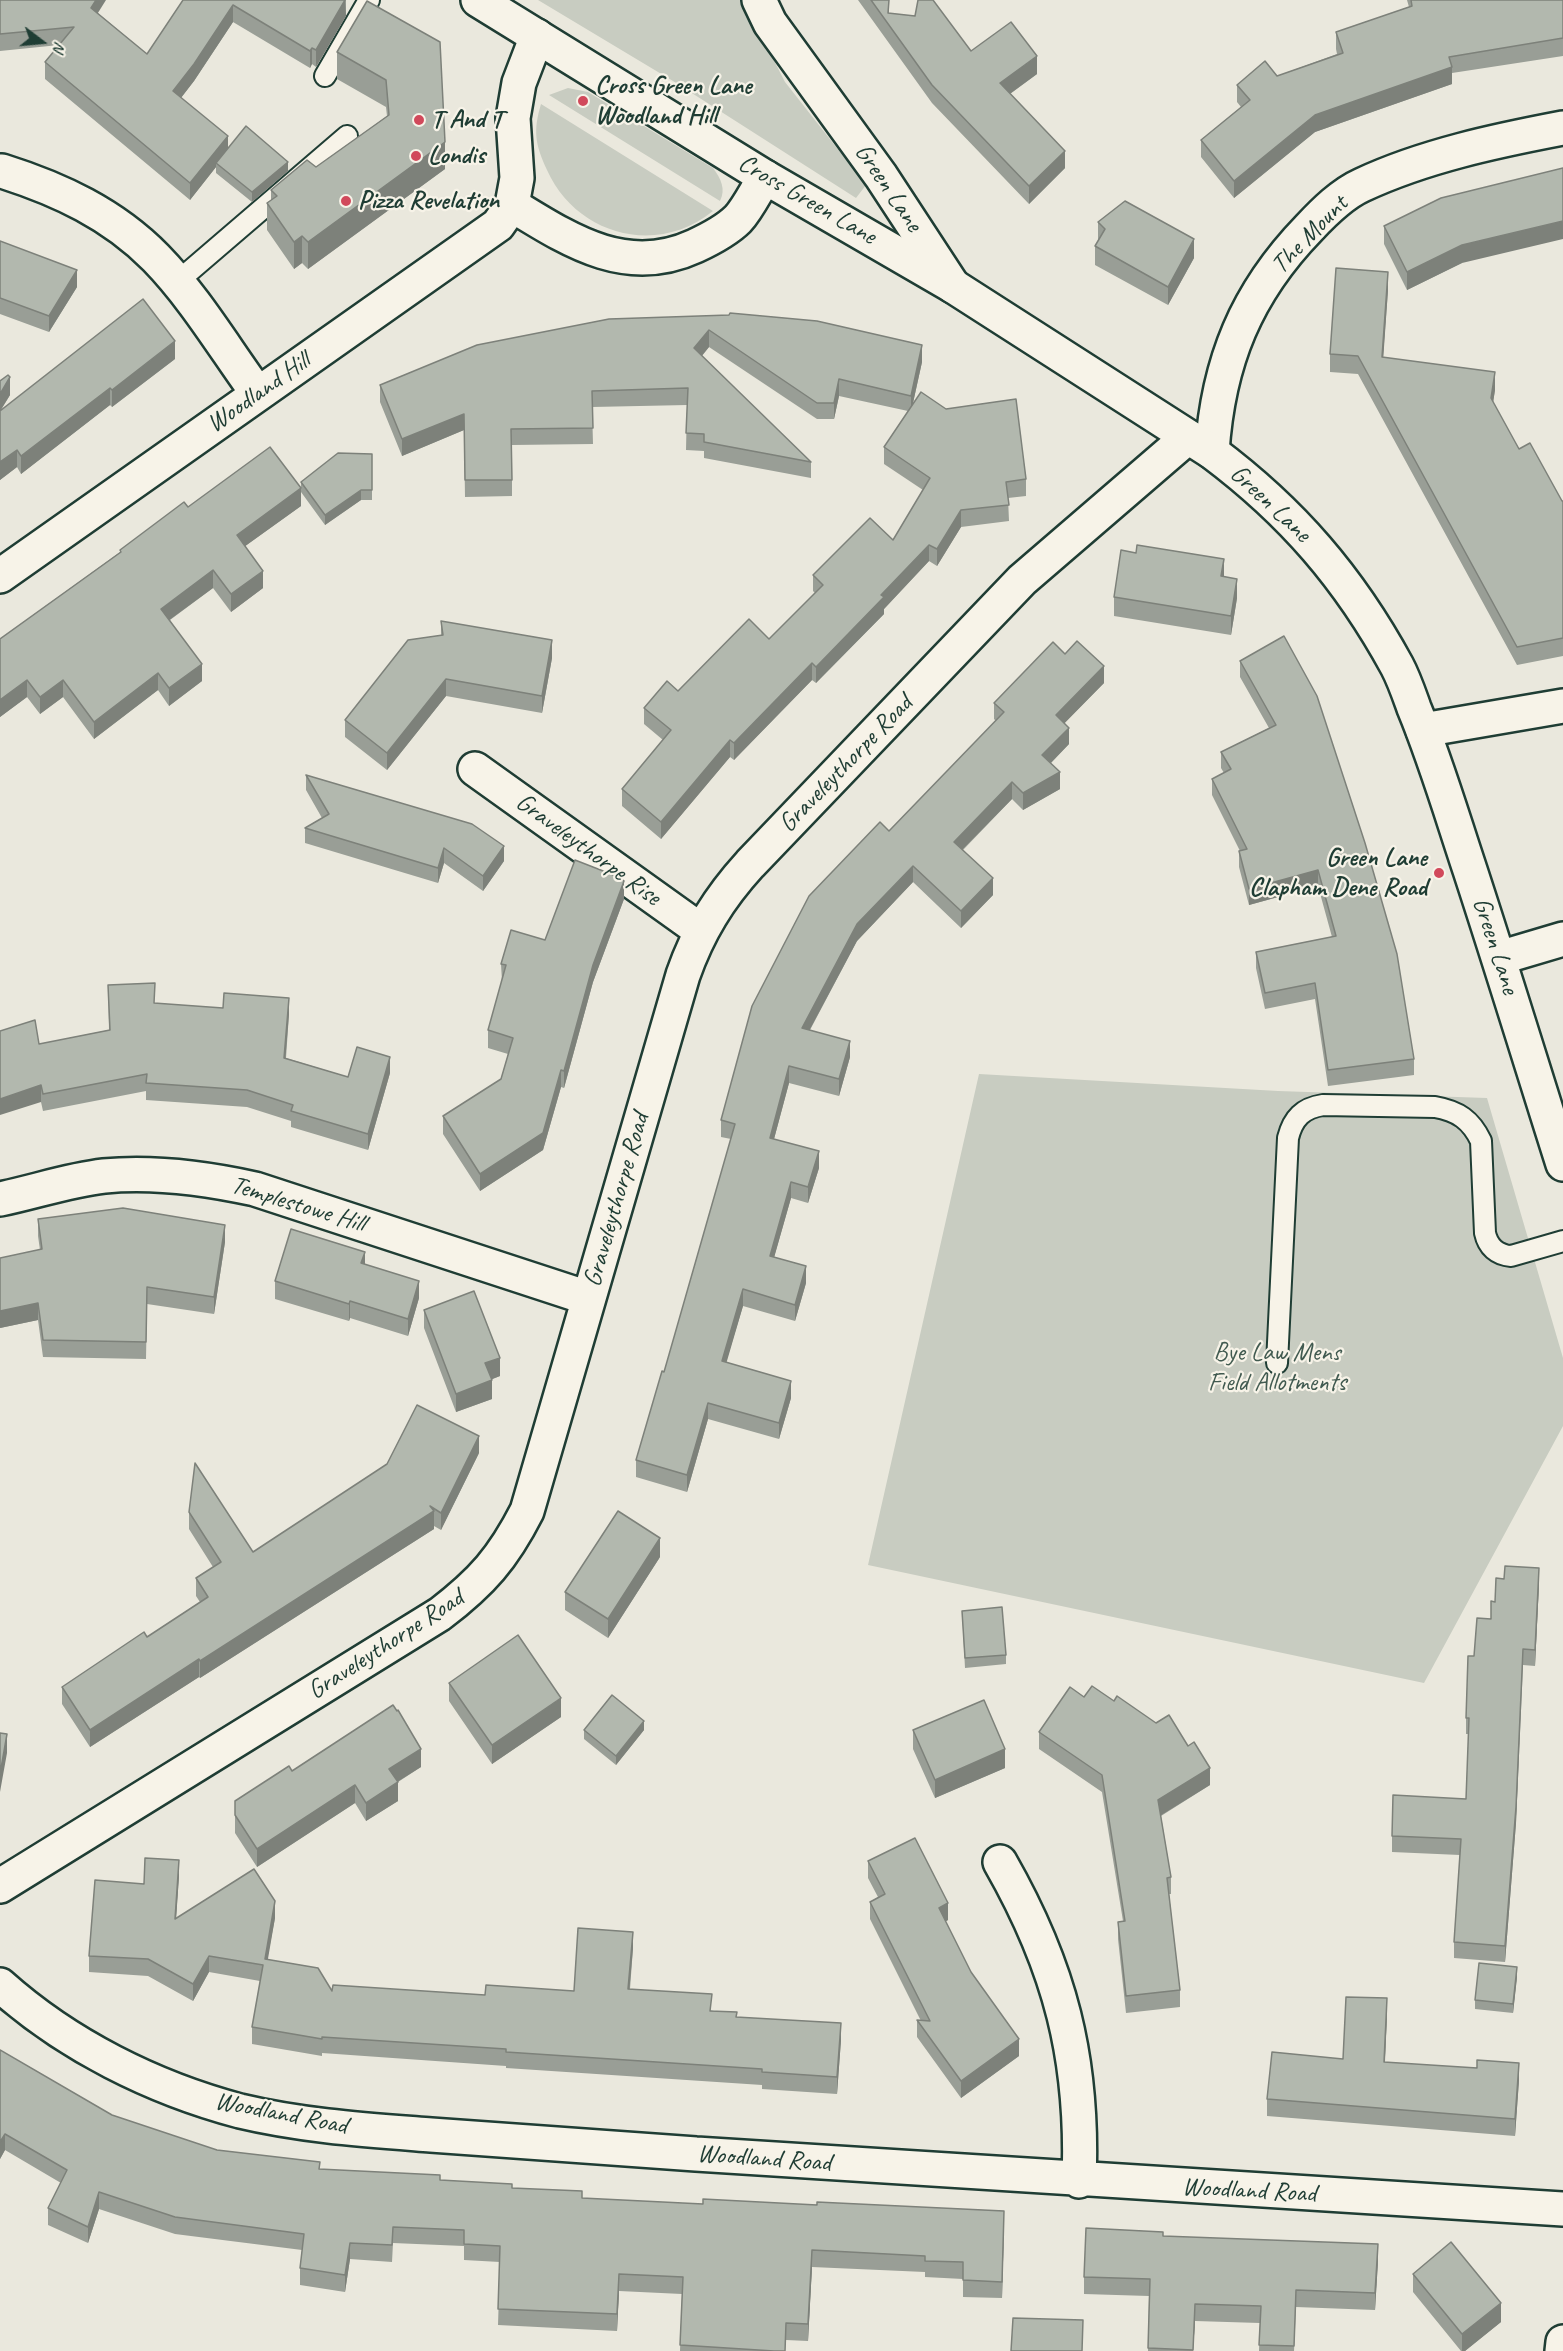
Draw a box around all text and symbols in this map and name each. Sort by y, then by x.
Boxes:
north arrow [12,12,72,72]
text: N [48,39,70,54]
place label: Cross Green Lane Woodland Hill [595,70,752,132]
marker: Cross Green Lane Woodland Hill [576,94,590,108]
place label: T And T [431,104,503,136]
marker: T And T [412,113,426,127]
street label: Green Lane [847,138,929,238]
place label: Londis [428,140,485,172]
street label: Cross Green Lane [732,148,882,252]
marker: Londis [409,149,423,163]
place label: Pizza Revelation [358,185,499,217]
street label: The Mount [1265,189,1355,281]
marker: Pizza Revelation [339,194,353,208]
street label: Woodland Hill [201,346,317,440]
street label: Green Lane [1223,459,1317,549]
street label: Graveleythorpe Road [773,689,919,839]
street label: Graveleythorpe Rise [509,787,667,913]
place label: Green Lane Clapham Dene Road [1249,842,1427,904]
marker: Green Lane Clapham Dene Road [1432,866,1446,880]
street label: Green Lane [1465,894,1525,998]
street label: Graveleythorpe Road [577,1110,657,1290]
street label: Templestowe Hill [227,1170,369,1240]
park label: Bye Law Mens Field Allotments [1208,1337,1346,1398]
street label: Graveleythorpe Road [302,1583,470,1707]
street label: Woodland Road [212,2086,350,2142]
street label: Woodland Road [696,2139,832,2179]
street label: Woodland Road [1181,2172,1317,2210]

